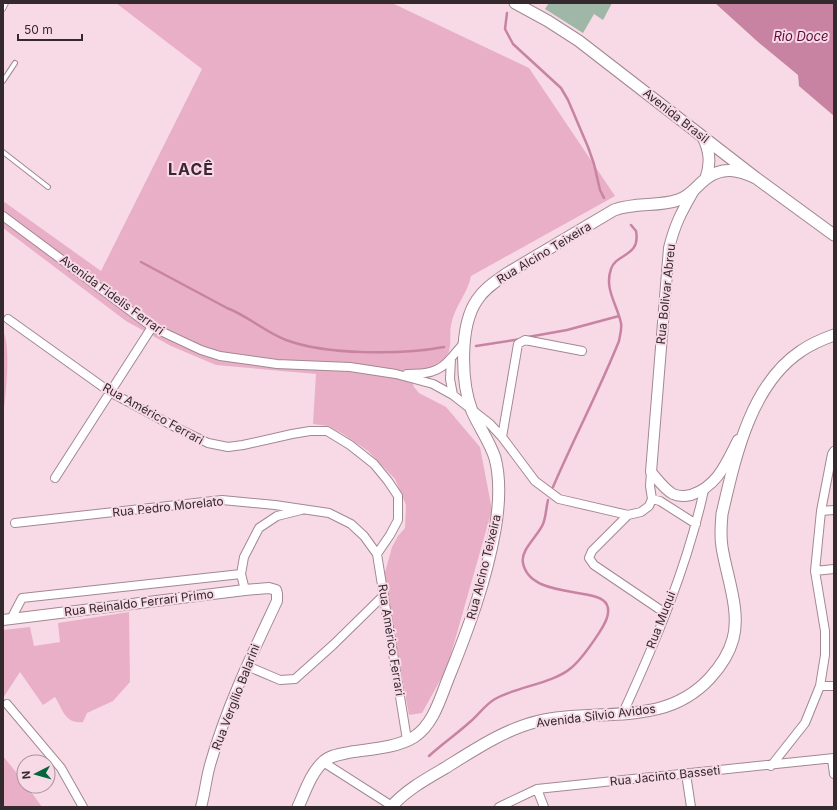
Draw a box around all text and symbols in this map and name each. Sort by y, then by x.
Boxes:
scale bar [18,16,82,42]
text: 50 m [24,22,53,37]
water label: Rio Doce [773,28,829,44]
street label: Avenida Brasil [640,85,712,146]
district label: LACÊ [168,159,214,179]
street label: Rua Alcino Teixeira [494,218,594,287]
street label: Rua Bolivar Abreu [653,243,678,345]
street label: Avenida Fidelis Ferrari [57,252,168,338]
street label: Rua Américo Ferrari [100,380,206,448]
street label: Rua Pedro Morelato [112,493,224,520]
street label: Rua Alcino Teixeira [463,513,504,621]
street label: Rua Américo Ferrari [375,583,408,697]
street label: Rua Reinaldo Ferrari Primo [63,586,215,619]
street label: Rua Muqui [643,589,678,651]
street label: Rua Vergílio Balarini [208,642,263,752]
street label: Avenida Sílvio Avidos [535,701,657,730]
north arrow [16,754,56,794]
street label: Rua Jacinto Basseti [609,762,721,789]
text: N [19,770,33,780]

